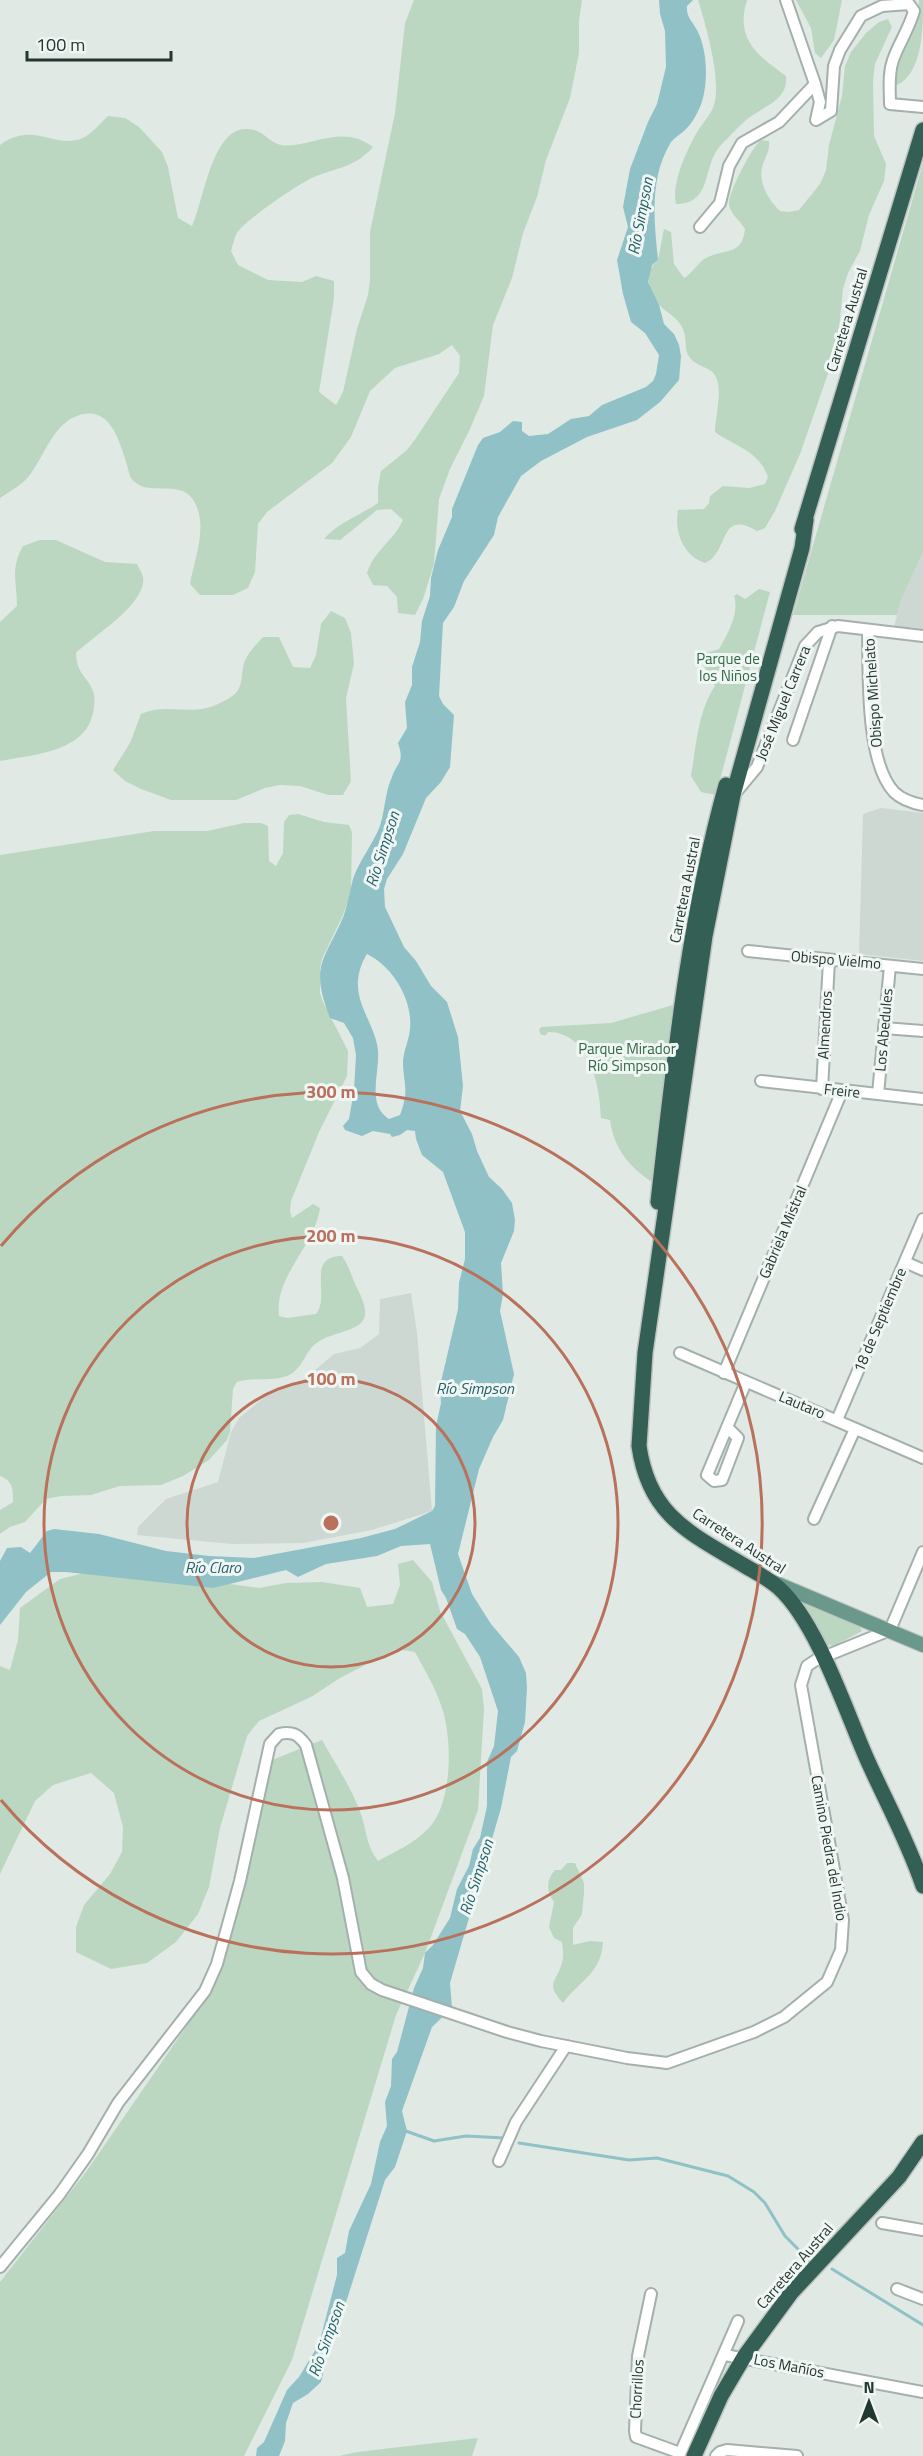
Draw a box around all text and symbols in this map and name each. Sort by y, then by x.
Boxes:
scale bar [27,24,171,62]
text: 100 m [36,31,85,58]
water label: Río Simpson [621,174,659,257]
street label: Carretera Austral [820,265,873,375]
street label: Obispo Michelato [857,638,888,748]
street label: José Miguel Carrera [749,641,816,764]
park label: Parque de los Niños [696,647,760,687]
water label: Río Simpson [359,807,406,890]
street label: Carretera Austral [663,835,706,945]
street label: Obispo Vielmo [790,944,882,975]
street label: Los Abedules [868,987,899,1073]
street label: Almendros [811,990,838,1060]
park label: Parque Mirador Río Simpson [578,1037,676,1077]
street label: Freire [823,1077,861,1104]
text: 300 m [306,1078,356,1105]
street label: Gabriela Mistral [753,1182,813,1282]
text: 200 m [306,1222,356,1249]
street label: 18 de Septiembre [847,1264,912,1376]
text: 100 m [306,1365,356,1392]
water label: Río Simpson [436,1376,515,1400]
street label: Lautaro [775,1384,829,1425]
street label: Carretera Austral [688,1502,791,1580]
centre of rings [321,1513,341,1533]
water label: Río Claro [185,1555,242,1579]
street label: Camino Piedra del Indio [805,1773,854,1923]
water label: Río Simpson [453,1835,500,1918]
street label: Carretera Austral [751,2218,839,2314]
water label: Río Simpson [301,2297,351,2380]
street label: Los Mañíos [752,2347,826,2384]
street label: Chorrillos [623,2359,650,2419]
north arrow [839,2372,899,2432]
text: N [863,2375,875,2399]

